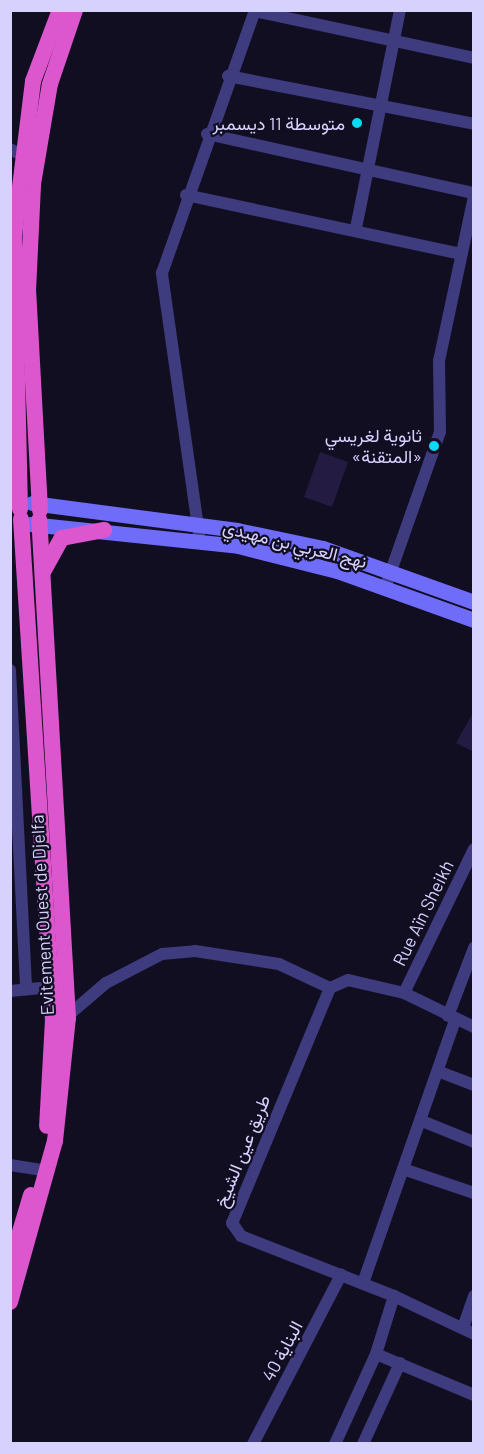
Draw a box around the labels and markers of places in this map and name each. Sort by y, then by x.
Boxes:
place label: متوسطة 11 ديسمبر [212,112,345,134]
marker: متوسطة 11 ديسمبر [350,116,364,130]
place label: ثانوية لغريسي «المتقنة» [325,425,422,468]
marker: ثانوية لغريسي «المتقنة» [427,439,441,453]

